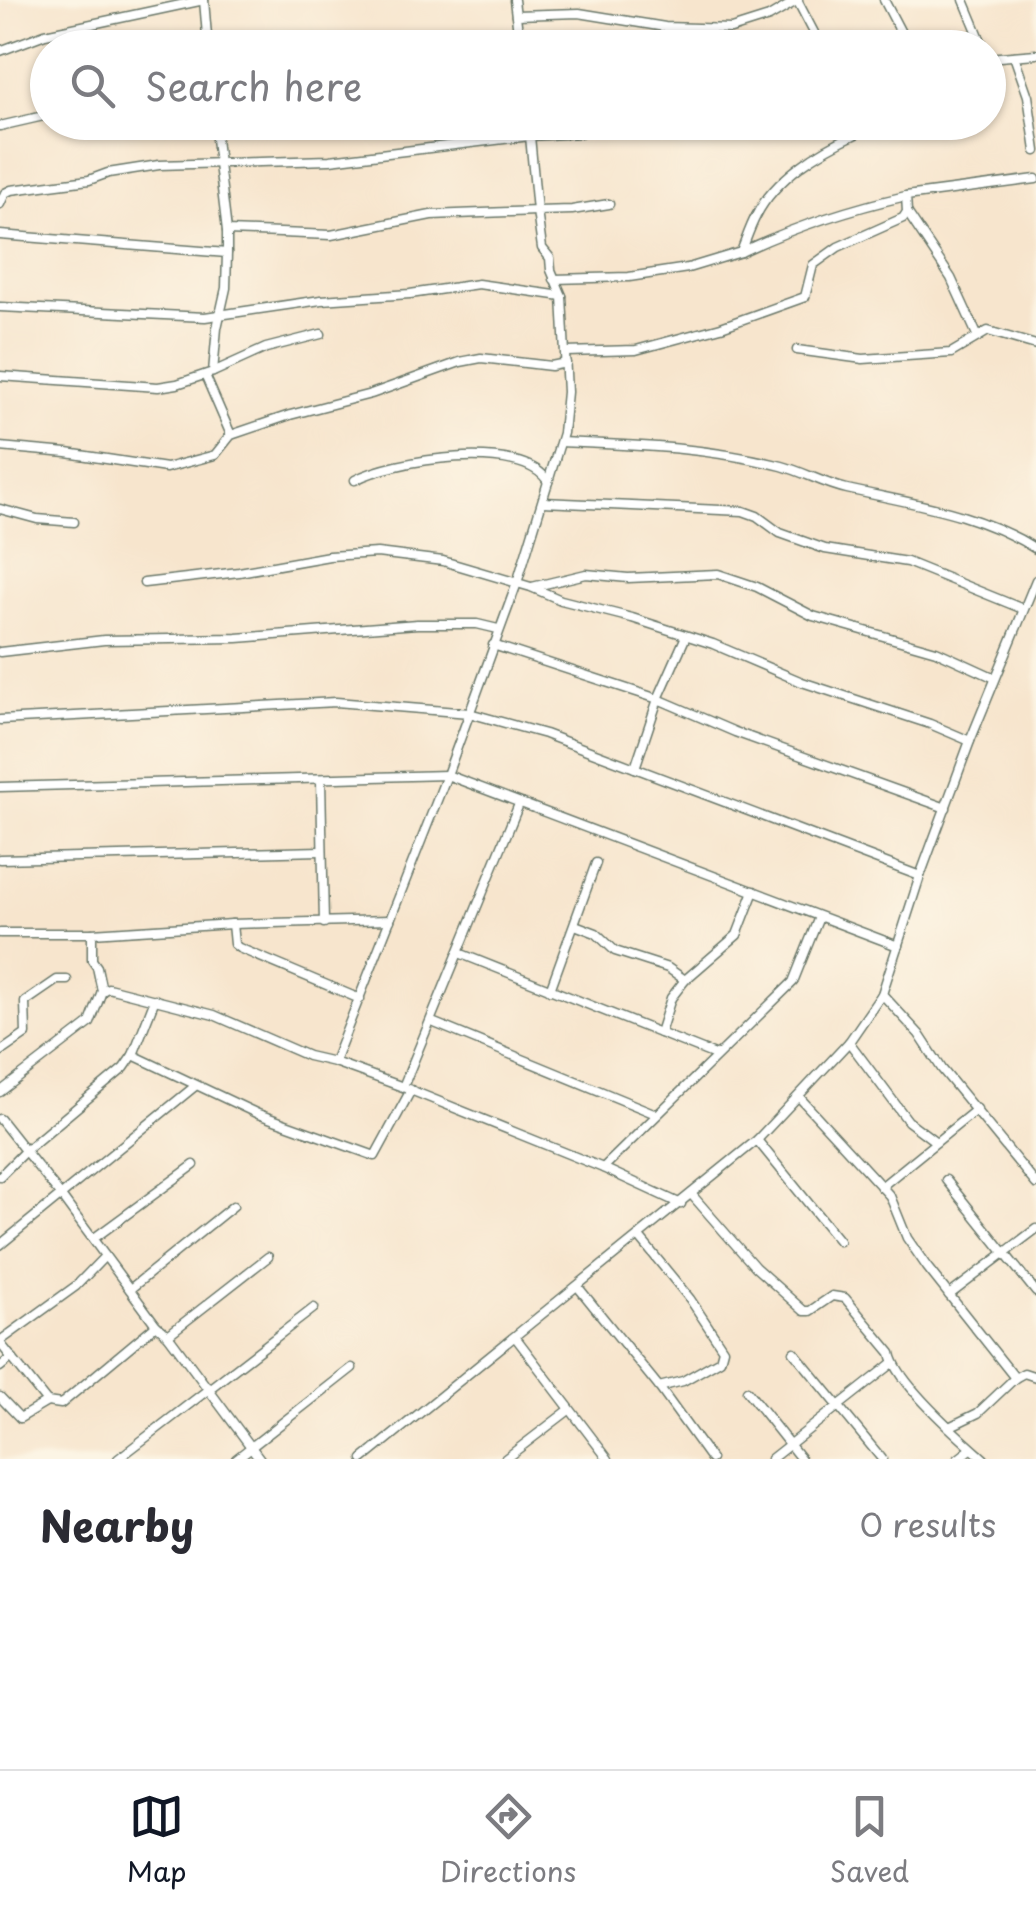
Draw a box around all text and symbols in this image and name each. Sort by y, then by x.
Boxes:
search box [30,30,1006,140]
text: Search here [145,57,362,114]
icon: search [65,58,120,113]
text: Nearby [40,1493,194,1556]
text: 0 results [860,1500,996,1548]
tab: Map [127,1789,187,1892]
tab: Directions [440,1789,576,1892]
tab: Saved [830,1789,909,1892]

